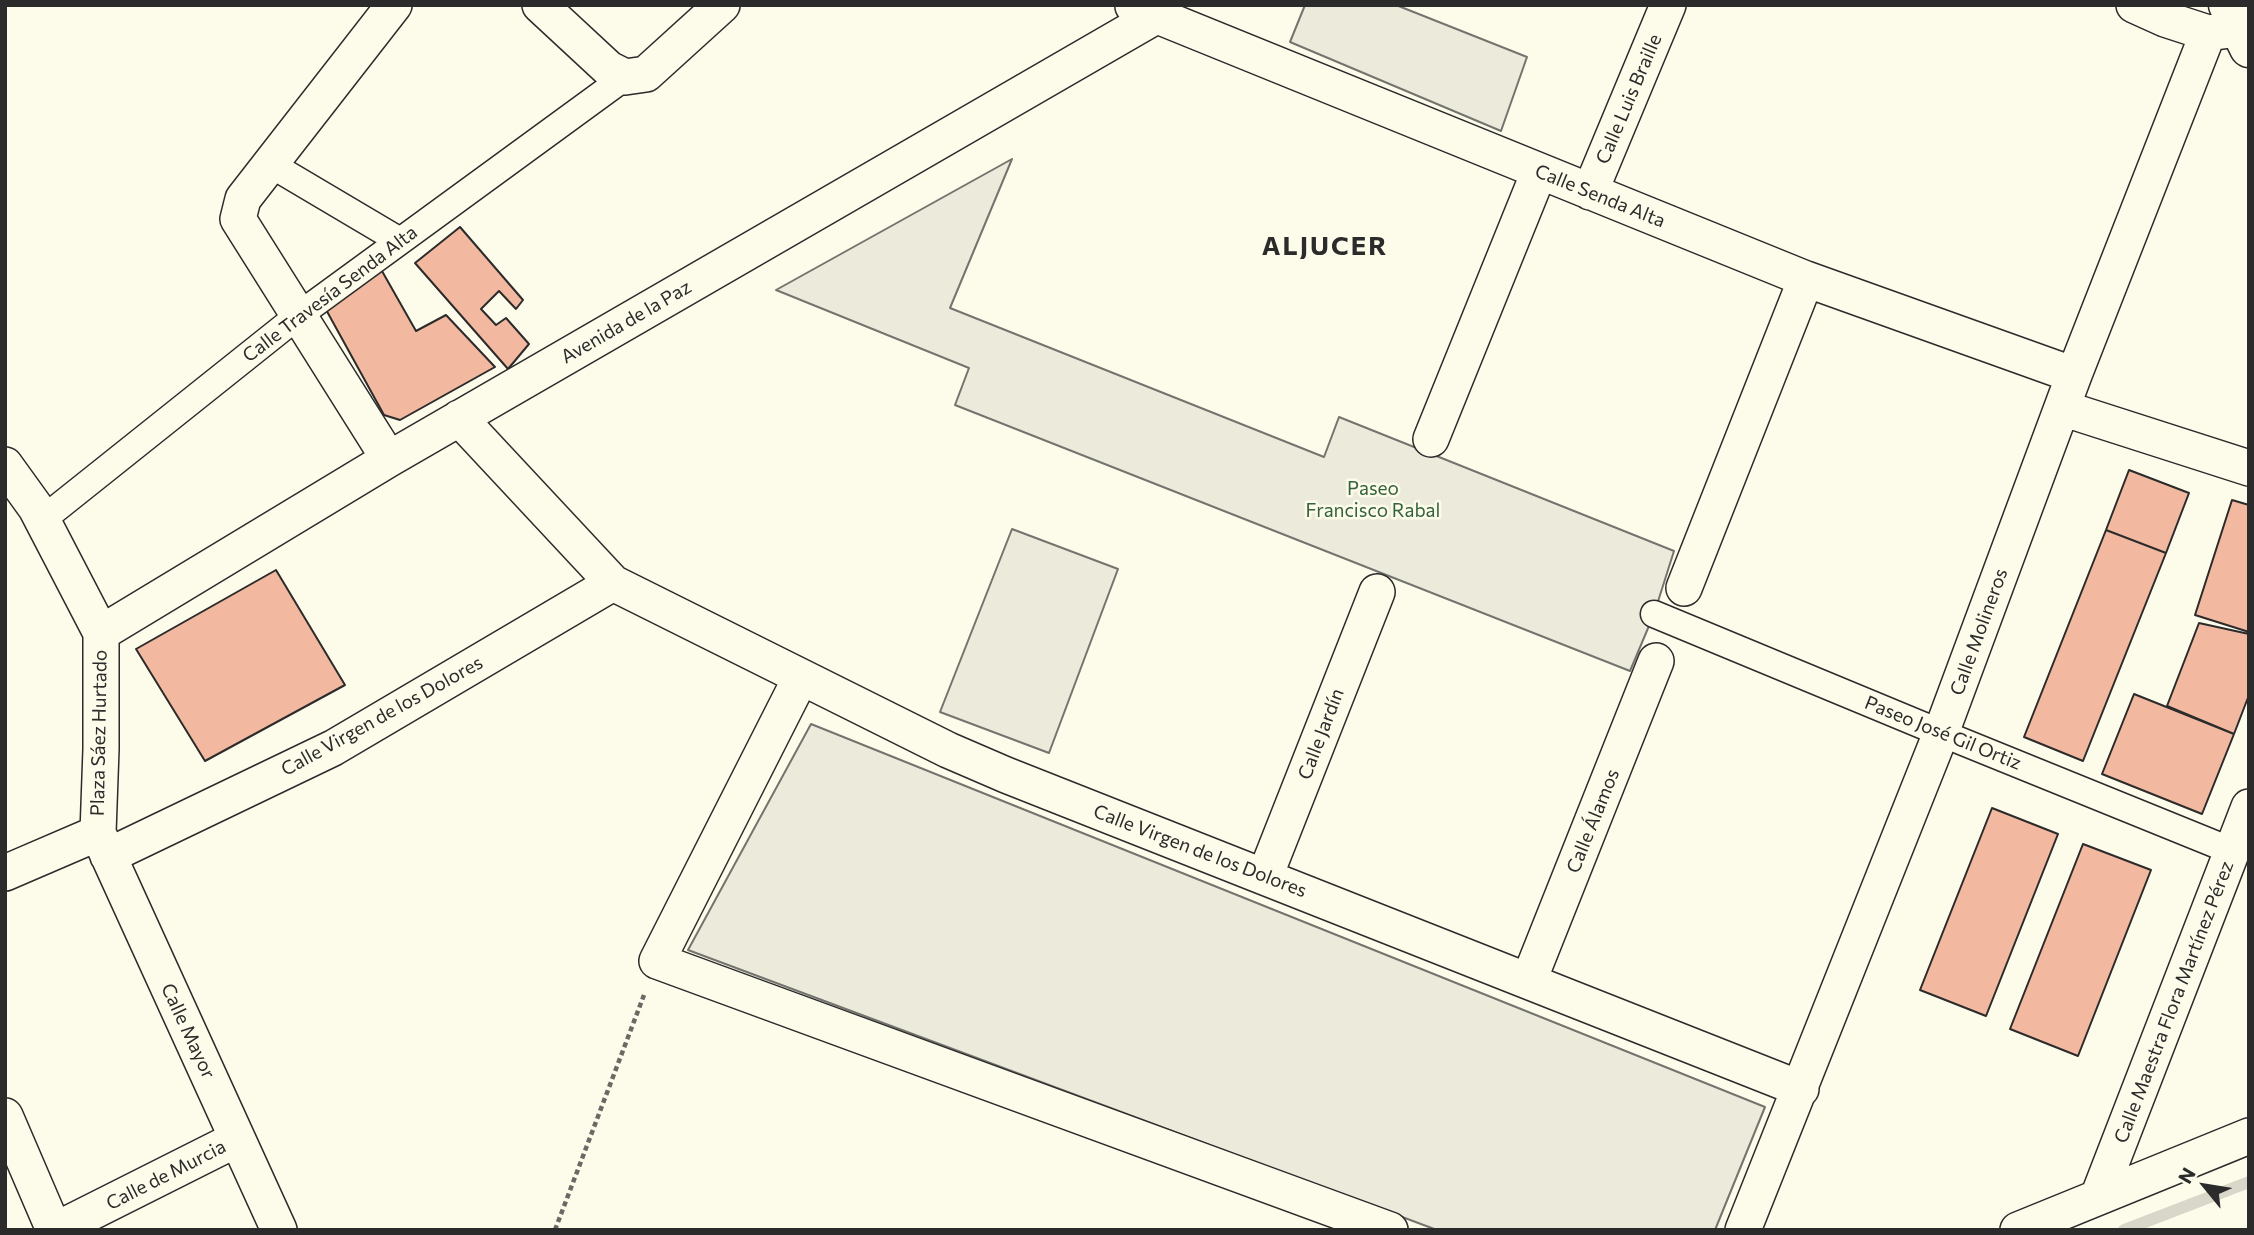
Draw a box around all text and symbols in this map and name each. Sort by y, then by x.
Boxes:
street label: Calle Luis Braille [1591,31,1667,167]
street label: Calle Senda Alta [1532,159,1668,233]
street label: Calle Travesía Senda Alta [238,221,422,367]
district label: ALJUCER [1263,230,1387,262]
street label: Avenida de la Paz [557,276,695,368]
park label: Paseo Francisco Rabal [1306,478,1440,522]
street label: Calle Molineros [1945,565,2013,699]
street label: Plaza Sáez Hurtado [86,650,112,816]
street label: Calle Virgen de los Dolores [277,651,487,781]
street label: Calle Jardín [1293,685,1349,783]
street label: Paseo José Gil Ortiz [1861,691,2025,775]
street label: Calle Álamos [1562,765,1624,877]
street label: Calle Virgen de los Dolores [1090,800,1310,902]
street label: Calle Maestra Flora Martínez Pérez [2110,858,2238,1146]
street label: Calle Mayor [156,980,220,1082]
street label: Calle de Murcia [102,1135,230,1215]
north arrow [2170,1151,2240,1221]
text: N [2173,1163,2200,1187]

